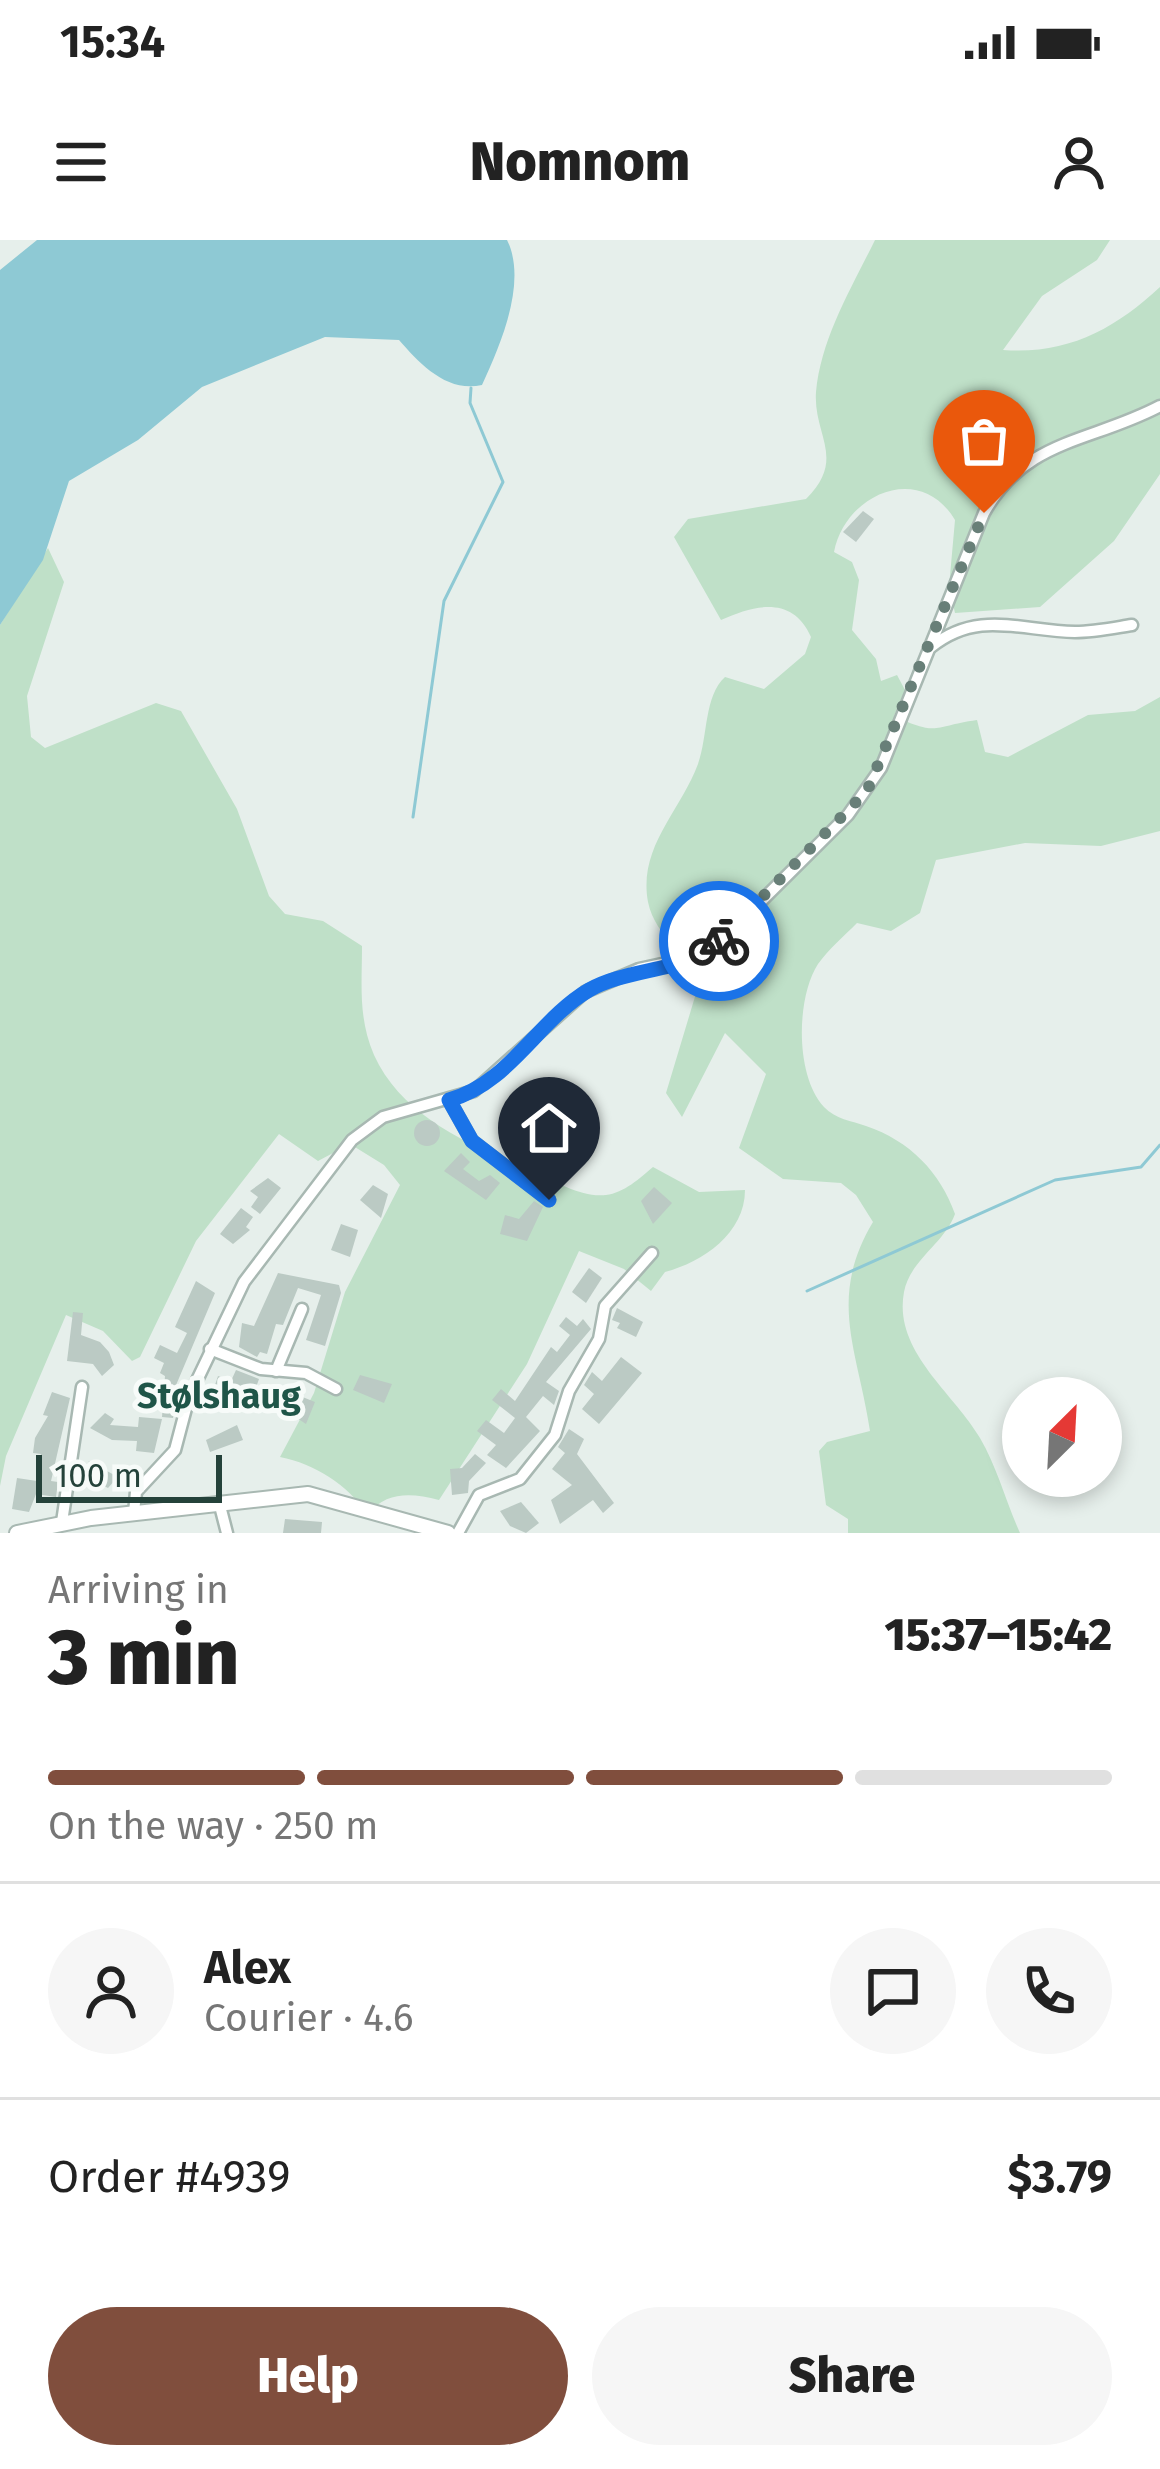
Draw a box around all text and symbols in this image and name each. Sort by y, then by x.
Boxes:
text: 15:34 [60,15,165,69]
icon: menu [48,129,114,195]
icon: person [1046,129,1112,195]
text: Nomnom [470,130,690,194]
pin [933,390,1035,513]
icon: bag [951,408,1017,474]
courier [659,881,779,1001]
icon: bike [686,908,752,974]
pin [498,1077,600,1200]
icon: home [516,1095,582,1161]
district label: Stølshaug [137,1374,301,1418]
north arrow [1002,1377,1122,1497]
map controls [1002,1377,1122,1497]
scale bar [36,1449,222,1502]
text: 100 m [54,1456,142,1496]
text: Arriving in [48,1567,229,1613]
text: 15:37–15:42 [885,1608,1112,1662]
text: 3 min [48,1611,239,1705]
text: On the way · 250 m [48,1803,378,1849]
button: person [48,1928,174,2054]
button: chat [830,1928,956,2054]
button: phone [986,1928,1112,2054]
text: Alex [204,1941,291,1995]
text: Courier · 4.6 [204,1995,413,2041]
text: Order #4939 [48,2150,291,2204]
text: $3.79 [1007,2150,1112,2204]
button: Help [48,2307,568,2445]
button: Share [592,2307,1112,2445]

